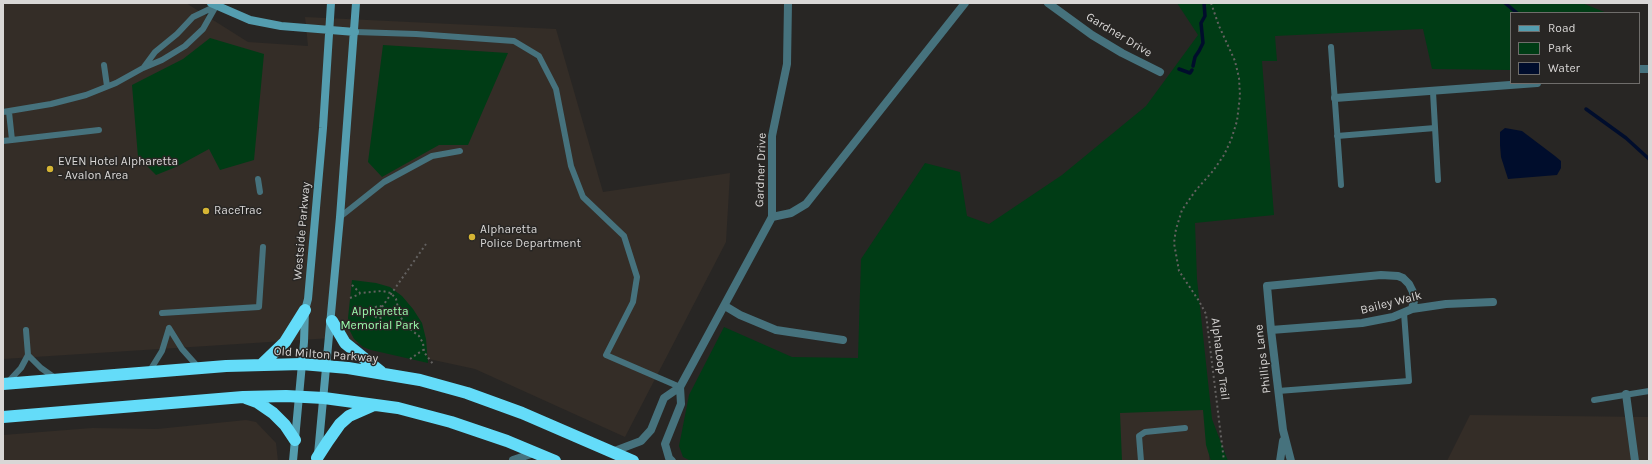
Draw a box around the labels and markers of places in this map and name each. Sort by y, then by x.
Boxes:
place label: EVEN Hotel Alpharetta - Avalon Area [58,155,178,183]
marker: EVEN Hotel Alpharetta - Avalon Area [45,164,55,174]
place label: RaceTrac [214,204,262,218]
marker: RaceTrac [201,206,211,216]
place label: Alpharetta Police Department [480,223,581,251]
marker: Alpharetta Police Department [467,232,477,242]

